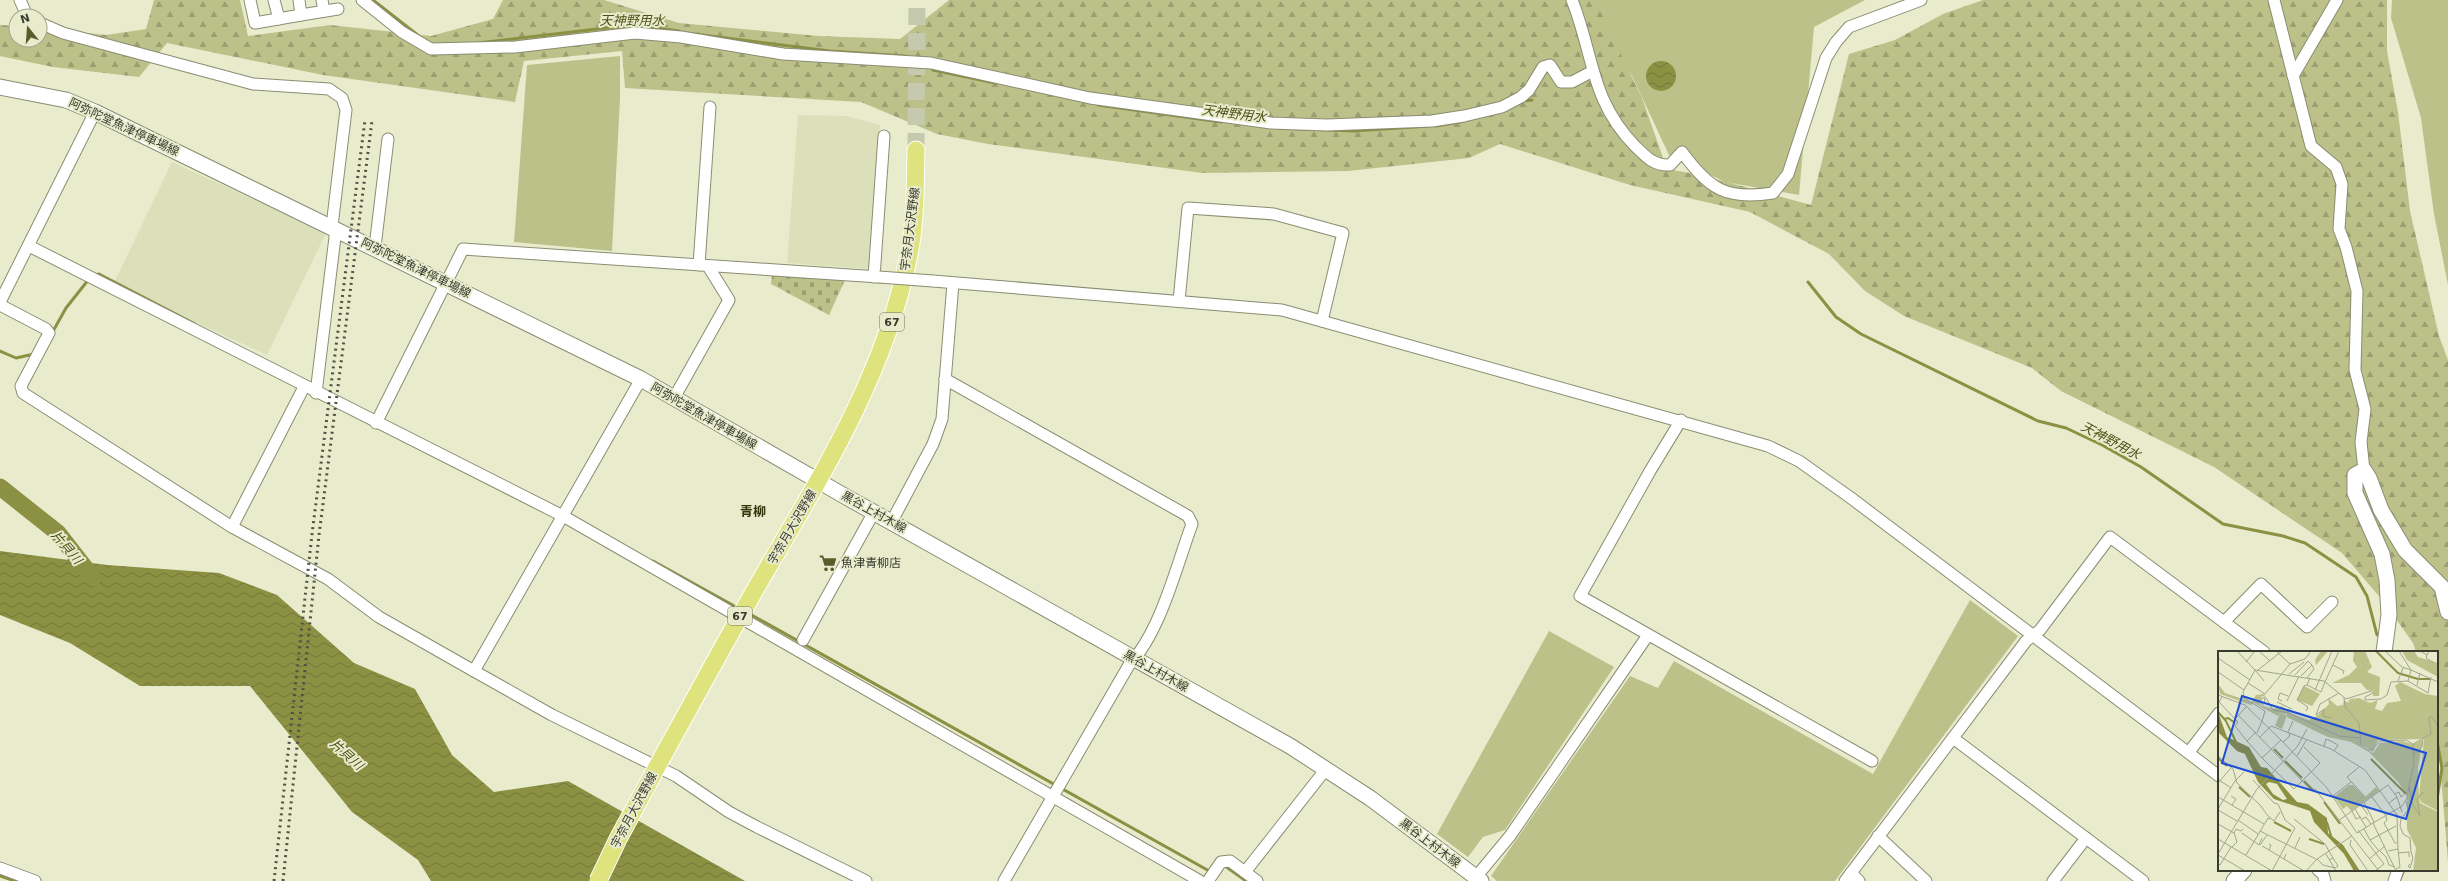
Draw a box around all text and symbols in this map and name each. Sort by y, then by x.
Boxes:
north arrow [8,8,48,48]
text: N [19,11,32,26]
water label: 天神野用水 [599,13,666,28]
street label: 阿弥陀堂魚津停車場線 [67,95,181,159]
water label: 天神野用水 [1201,102,1269,125]
street label: 宇奈月大沢野線 [898,186,922,272]
street label: 阿弥陀堂魚津停車場線 [359,235,473,301]
road number: 67 [880,313,904,331]
street label: 阿弥陀堂魚津停車場線 [649,380,759,452]
water label: 天神野用水 [2079,419,2145,463]
street label: 宇奈月大沢野線 [765,487,819,567]
street label: 黒谷上村木線 [839,488,909,536]
district label: 青柳 [740,504,766,519]
water label: 片貝川 [48,528,86,568]
supermarket icon: 魚津青柳店 [818,553,838,573]
place label: 魚津青柳店 [841,556,901,570]
road number: 67 [728,607,752,625]
street label: 黒谷上村木線 [1121,647,1191,695]
inset map [2218,651,2438,871]
water label: 片貝川 [327,736,368,774]
street label: 宇奈月大沢野線 [608,770,660,850]
street label: 黒谷上村木線 [1397,816,1463,870]

